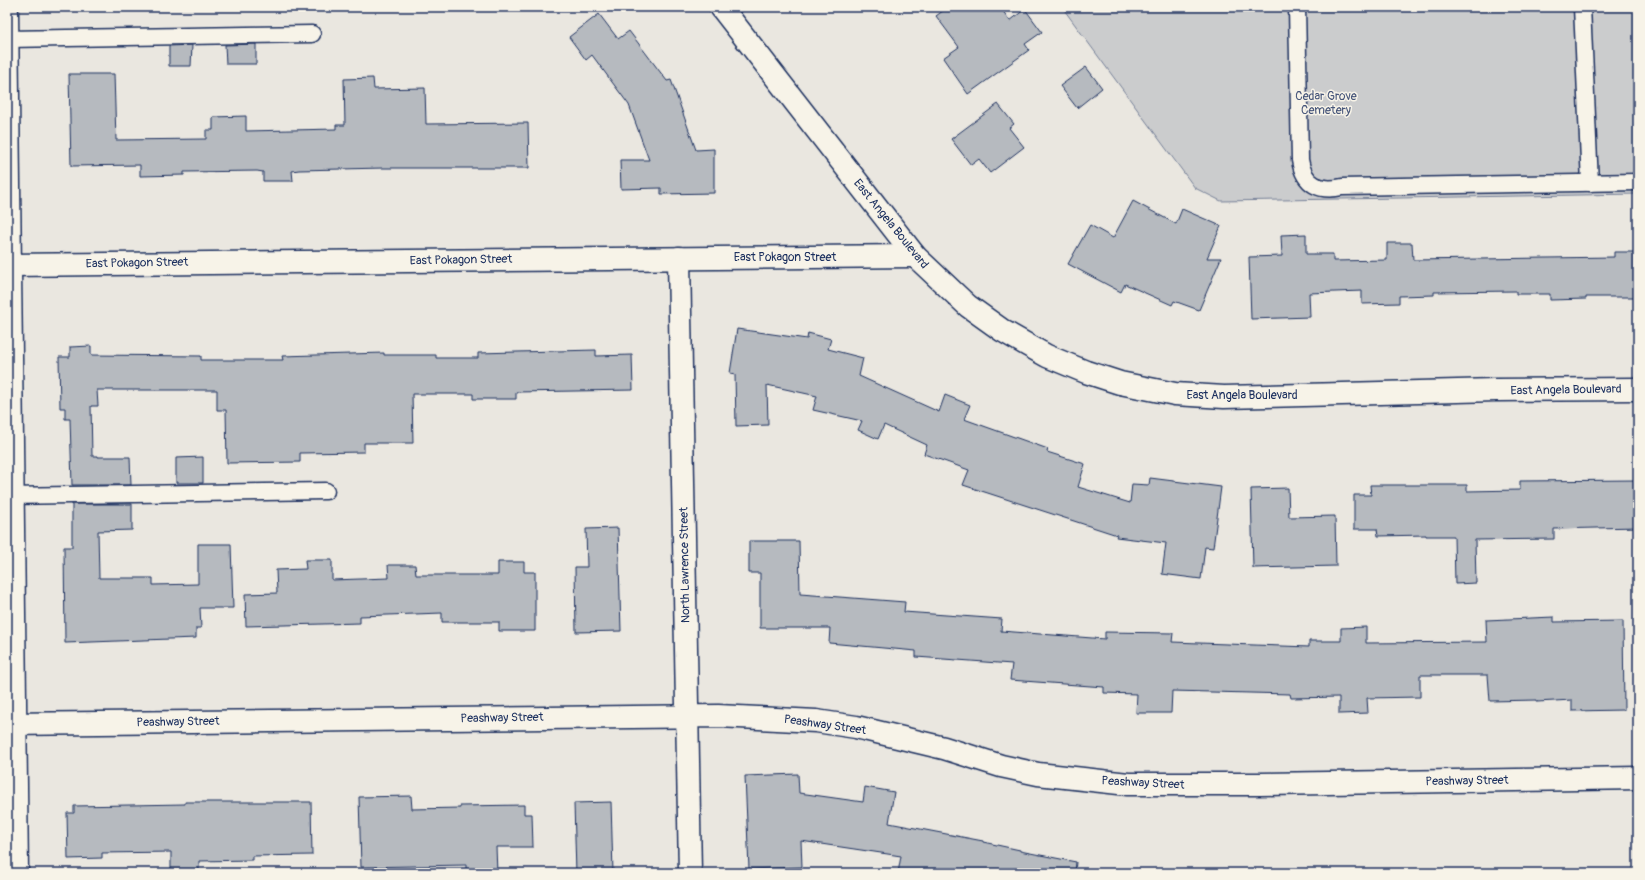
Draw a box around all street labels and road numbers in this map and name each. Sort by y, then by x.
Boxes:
street label: East Angela Boulevard [850,176,932,272]
street label: East Pokagon Street [734,250,836,265]
street label: East Pokagon Street [410,252,513,268]
street label: East Pokagon Street [86,255,189,271]
street label: East Angela Boulevard [1510,382,1622,398]
street label: East Angela Boulevard [1186,388,1298,403]
street label: North Lawrence Street [676,507,694,623]
street label: Peashway Street [460,710,544,726]
street label: Peashway Street [783,712,867,738]
street label: Peashway Street [136,714,220,730]
street label: Peashway Street [1101,773,1185,793]
street label: Peashway Street [1425,773,1509,789]

